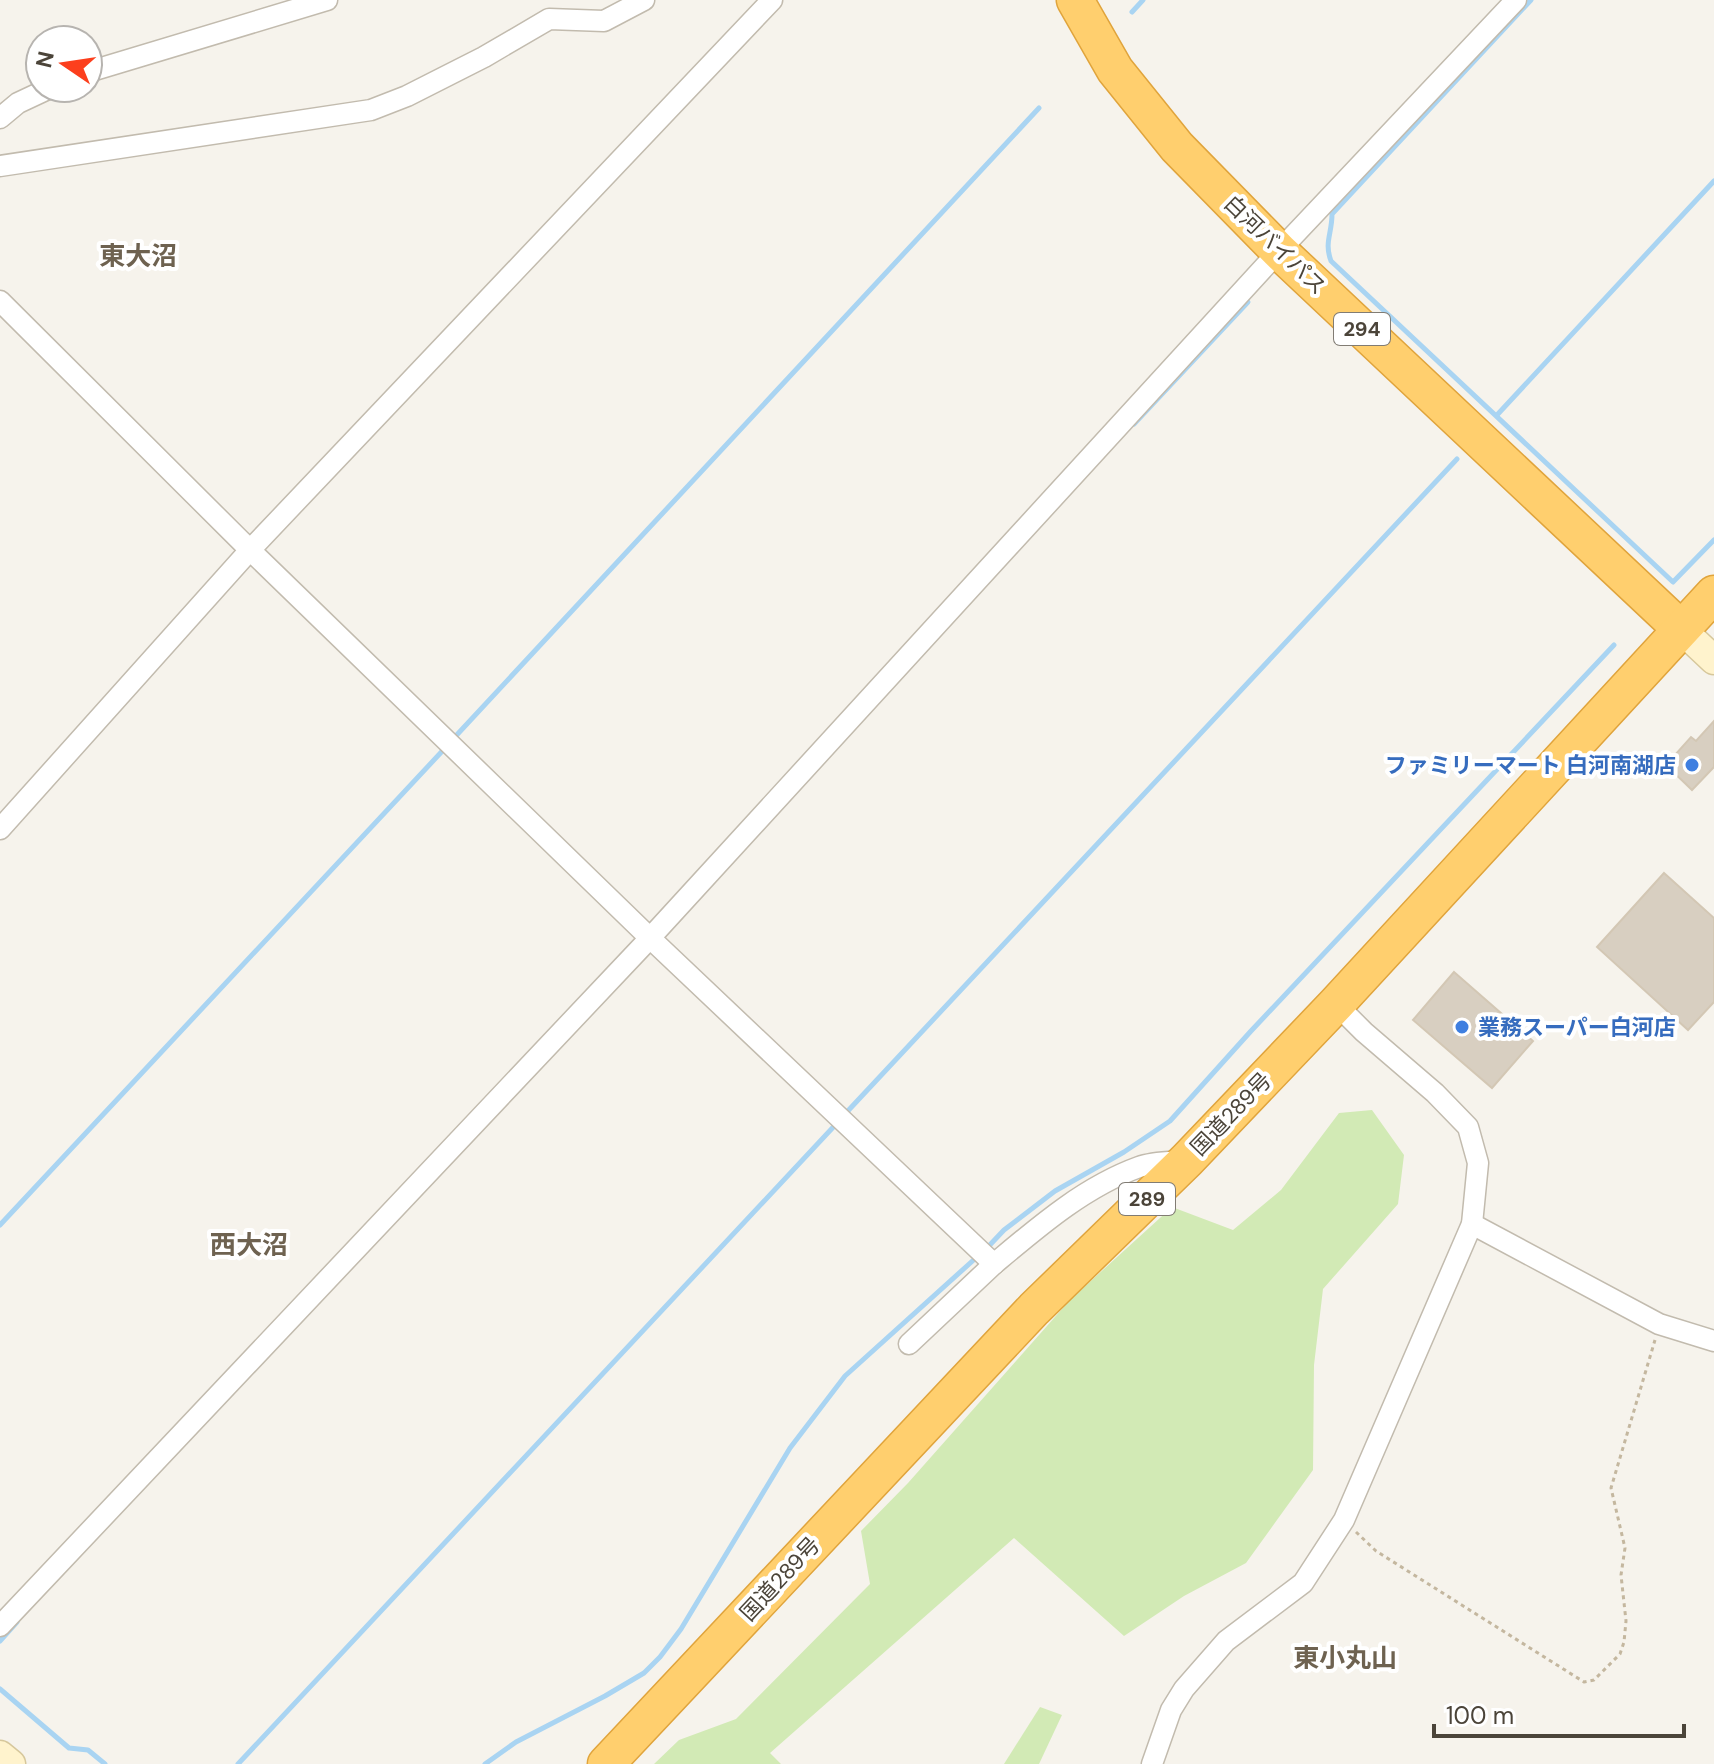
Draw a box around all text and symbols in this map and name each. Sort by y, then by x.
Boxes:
north arrow [24,24,104,104]
text: N [29,49,61,71]
street label: 白河バイパス [1218,189,1332,301]
district label: 東大沼 [99,239,177,273]
road number: 294 [1334,313,1390,345]
place label: ファミリーマート 白河南湖店 [1385,751,1676,780]
marker: ファミリーマート 白河南湖店 [1683,756,1701,774]
place label: 業務スーパー白河店 [1478,1013,1676,1042]
marker: 業務スーパー白河店 [1453,1018,1471,1036]
street label: 国道289号 [1184,1066,1278,1162]
road number: 289 [1119,1183,1175,1215]
district label: 西大沼 [210,1228,288,1262]
street label: 国道289号 [734,1531,826,1627]
district label: 東小丸山 [1293,1641,1397,1675]
scale bar [1434,1688,1684,1738]
text: 100 m [1446,1700,1514,1731]

